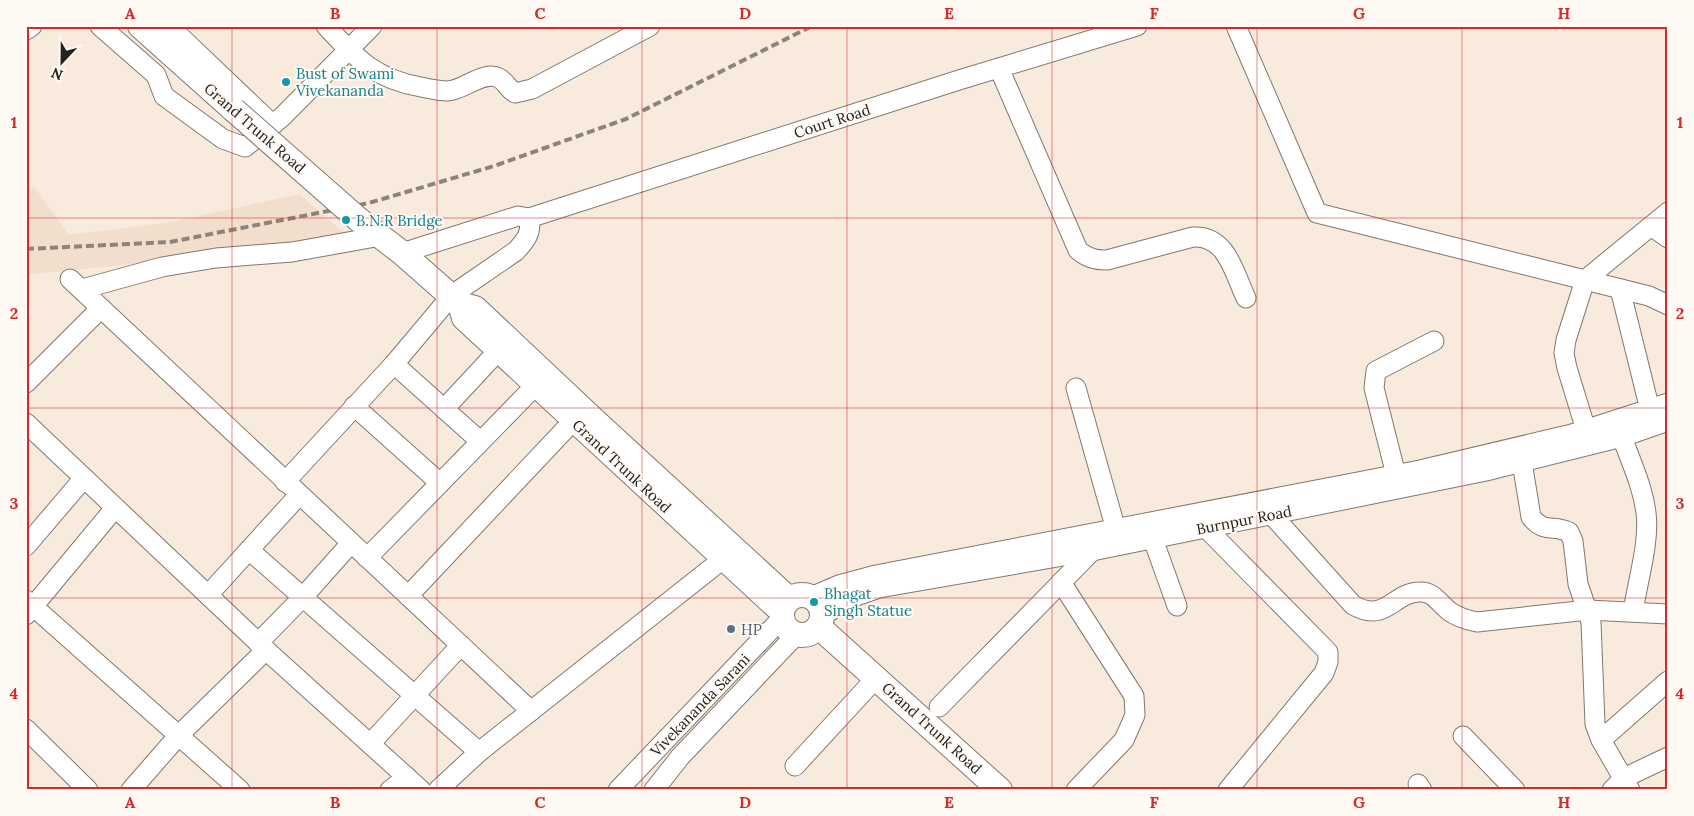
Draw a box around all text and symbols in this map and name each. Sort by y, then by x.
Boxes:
text: A [125,3,136,23]
text: B [330,3,341,23]
text: C [534,3,546,23]
text: D [739,3,751,23]
text: E [944,3,954,23]
text: F [1149,3,1159,23]
text: G [1353,3,1365,23]
text: H [1558,3,1571,23]
north arrow [38,38,88,88]
text: N [49,64,66,84]
place label: Bust of Swami Vivekananda [295,64,394,100]
marker: Bust of Swami Vivekananda [280,76,292,88]
street label: Grand Trunk Road [200,79,310,177]
street label: Court Road [791,100,873,142]
text: 1 [11,112,17,132]
text: 1 [1677,112,1683,132]
place label: B.N.R Bridge [356,211,443,230]
marker: B.N.R Bridge [340,214,352,226]
text: 2 [10,303,18,323]
text: 2 [1676,303,1684,323]
street label: Grand Trunk Road [569,415,675,517]
text: 3 [10,493,19,513]
text: 3 [1676,493,1685,513]
street label: Burnpur Road [1195,501,1293,539]
place label: Bhagat Singh Statue [824,584,912,620]
marker: Bhagat Singh Statue [808,596,820,608]
place label: HP [741,620,762,639]
marker: HP [725,623,737,635]
street label: Vivekananda Sarani [645,650,754,761]
street label: Grand Trunk Road [878,678,986,778]
text: 4 [10,683,19,703]
text: 4 [1676,683,1685,703]
text: A [125,792,136,812]
text: B [330,792,341,812]
text: C [534,792,546,812]
text: D [739,792,751,812]
text: E [944,792,954,812]
text: F [1149,792,1159,812]
text: G [1353,792,1365,812]
text: H [1558,792,1571,812]

